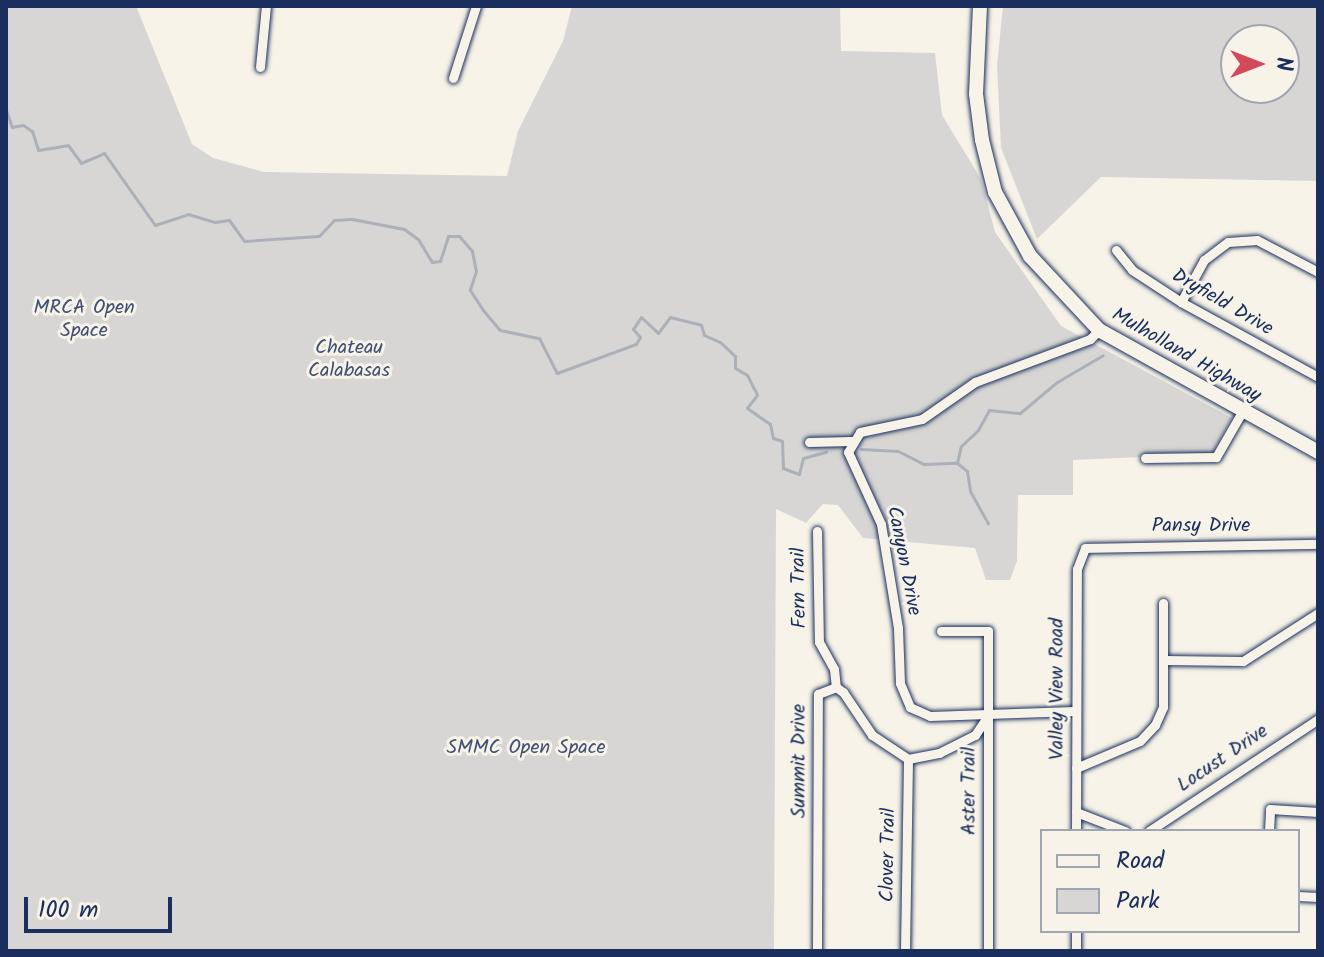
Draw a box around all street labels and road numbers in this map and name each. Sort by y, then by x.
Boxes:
street label: Dryfield Drive [1167,264,1277,342]
street label: Mulholland Highway [1107,303,1265,409]
street label: Canyon Drive [881,504,925,618]
street label: Pansy Drive [1152,514,1250,538]
street label: Fern Trail [787,547,813,629]
street label: Valley View Road [1046,618,1070,760]
street label: Summit Drive [788,704,812,818]
street label: Locust Drive [1173,720,1273,798]
street label: Aster Trail [958,747,982,835]
street label: Clover Trail [876,808,902,902]

